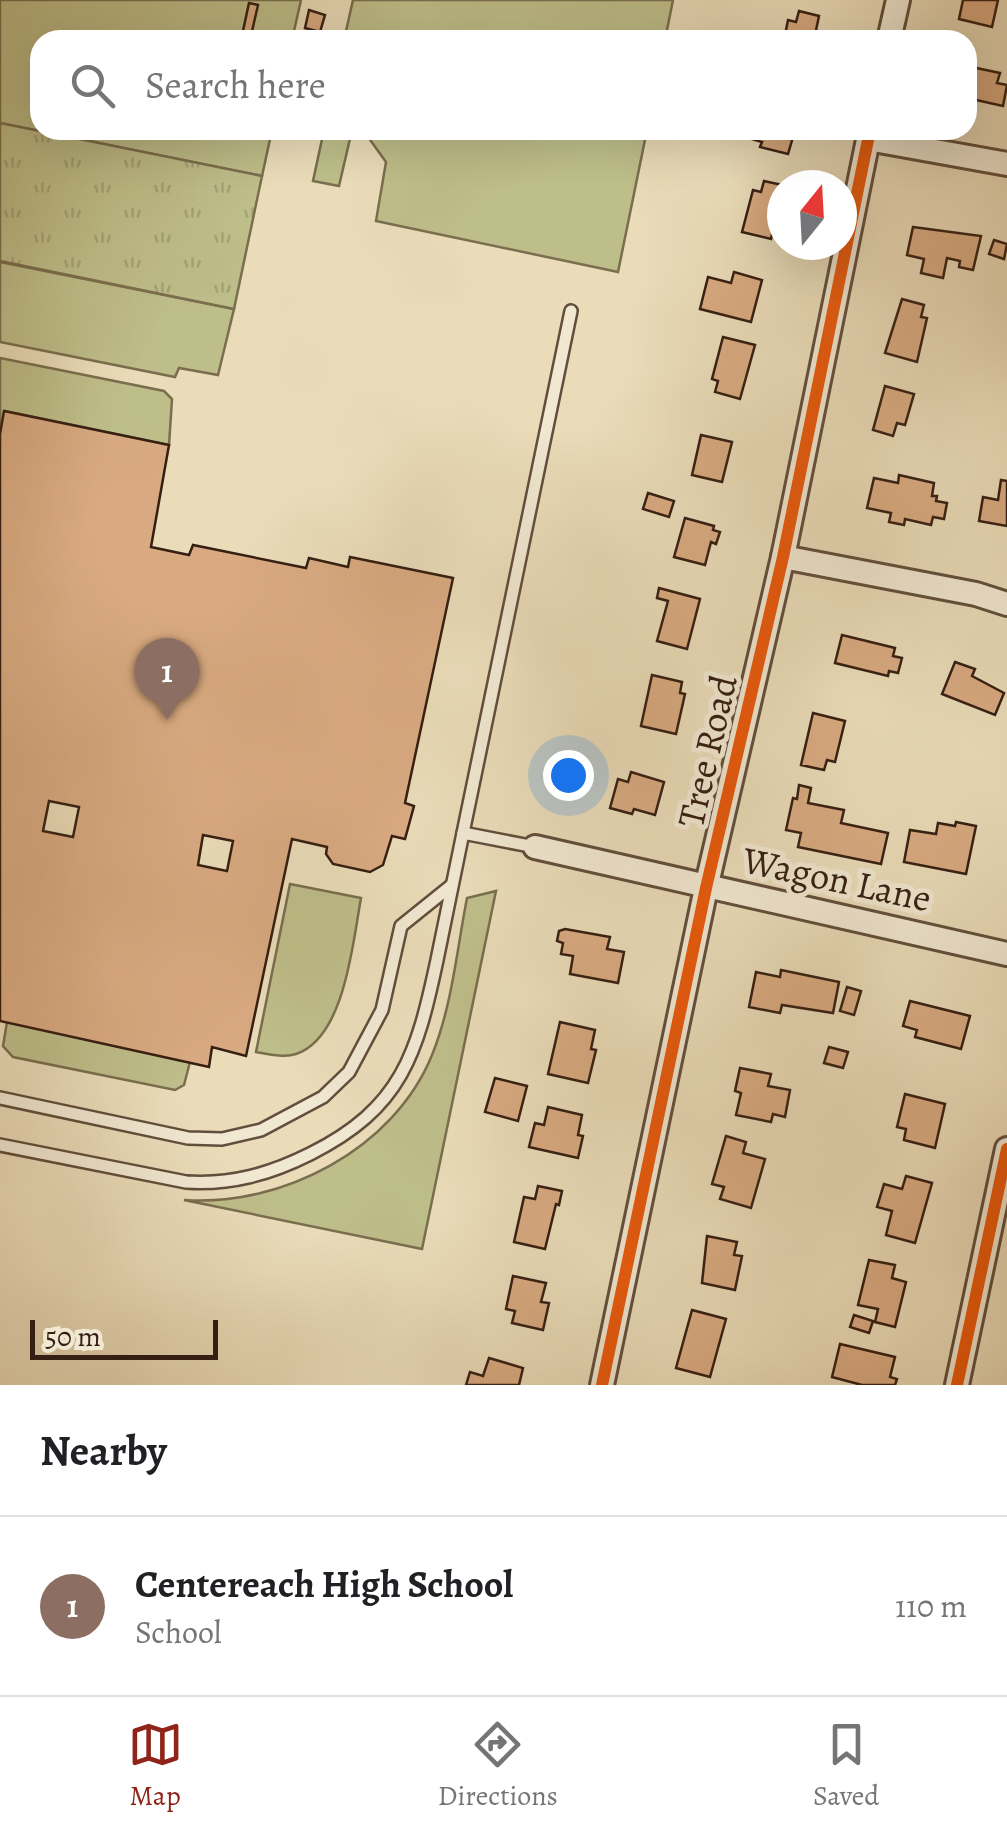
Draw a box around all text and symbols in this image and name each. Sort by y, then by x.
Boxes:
search box [30,30,977,140]
icon: search [65,58,120,113]
text: Search here [145,59,326,111]
north arrow [767,170,857,260]
pin: 1 [134,638,200,720]
street label: Tree Road [664,669,750,832]
your location [543,750,594,801]
street label: Wagon Lane [737,833,936,924]
scale bar [30,1315,218,1360]
text: 50 m [45,1318,101,1356]
text: Nearby [40,1422,167,1479]
text: Centereach High School [135,1558,513,1610]
text: 1 [67,1584,78,1628]
text: 110 m [895,1584,967,1628]
text: School [135,1610,222,1654]
tab: Map [128,1717,183,1815]
tab: Directions [438,1717,558,1815]
tab: Saved [813,1717,879,1815]

